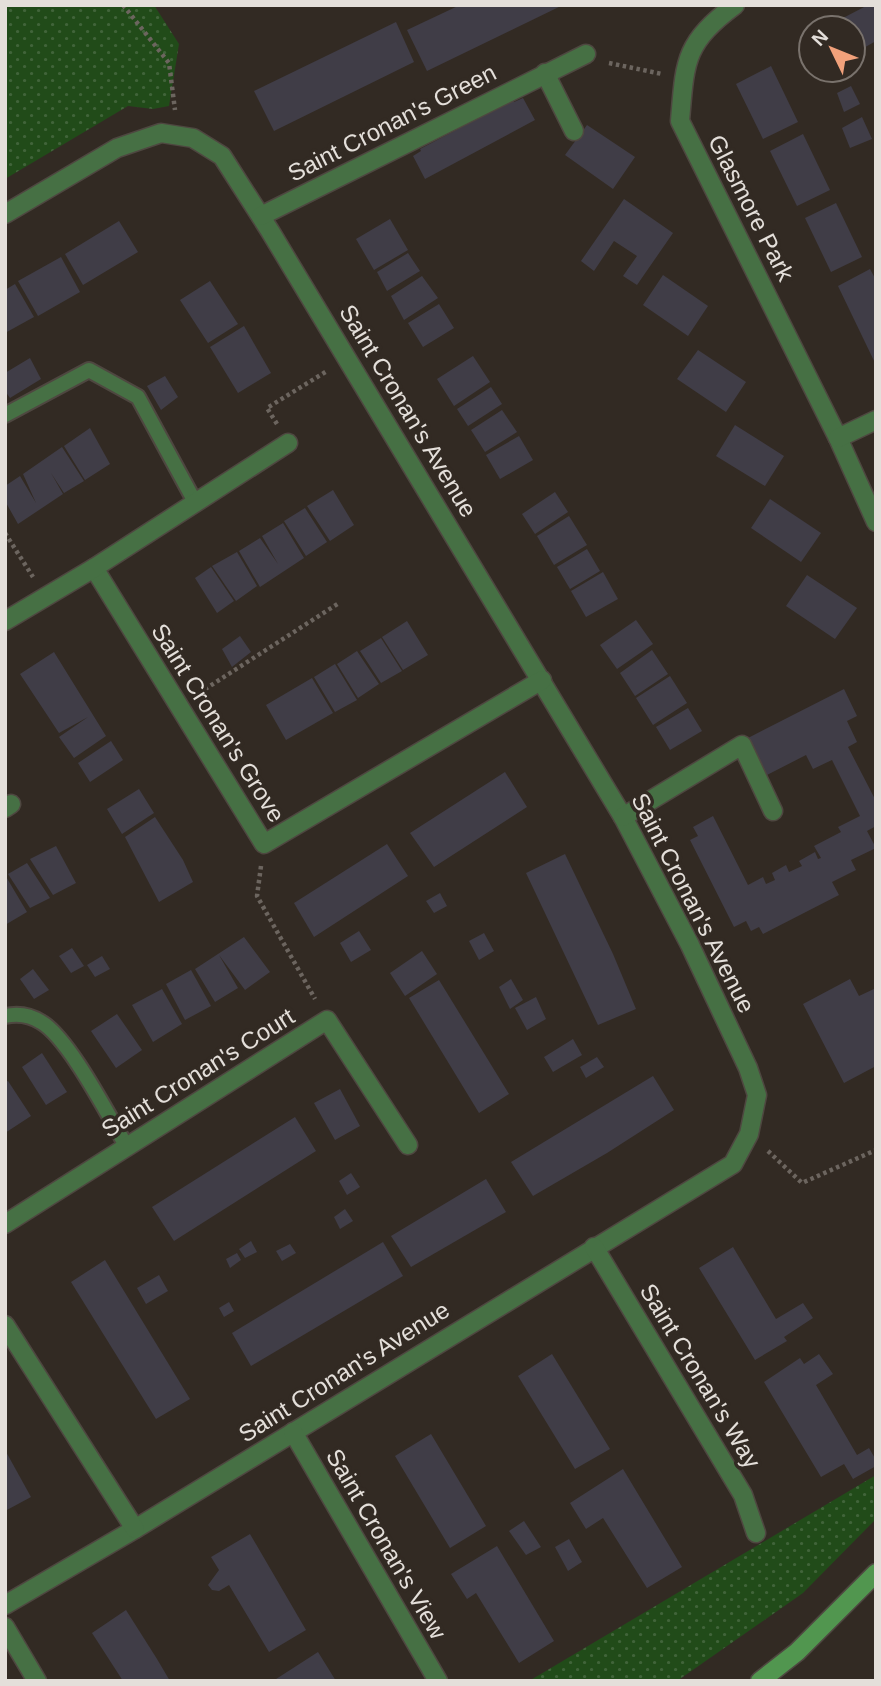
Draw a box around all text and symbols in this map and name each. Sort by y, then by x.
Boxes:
north arrow [797,14,867,84]
text: N [808,26,832,50]
street label: Saint Cronan's Green [283,58,500,187]
street label: Glasmore Park [703,130,800,286]
street label: Saint Cronan's Avenue [334,300,483,522]
street label: Saint Cronan's Grove [146,619,290,827]
street label: Saint Cronan's Avenue [626,788,761,1017]
street label: Saint Cronan's Court [96,1002,299,1143]
street label: Saint Cronan's Way [635,1279,766,1473]
street label: Saint Cronan's Avenue [234,1296,454,1447]
street label: Saint Cronan's View [321,1444,452,1644]

